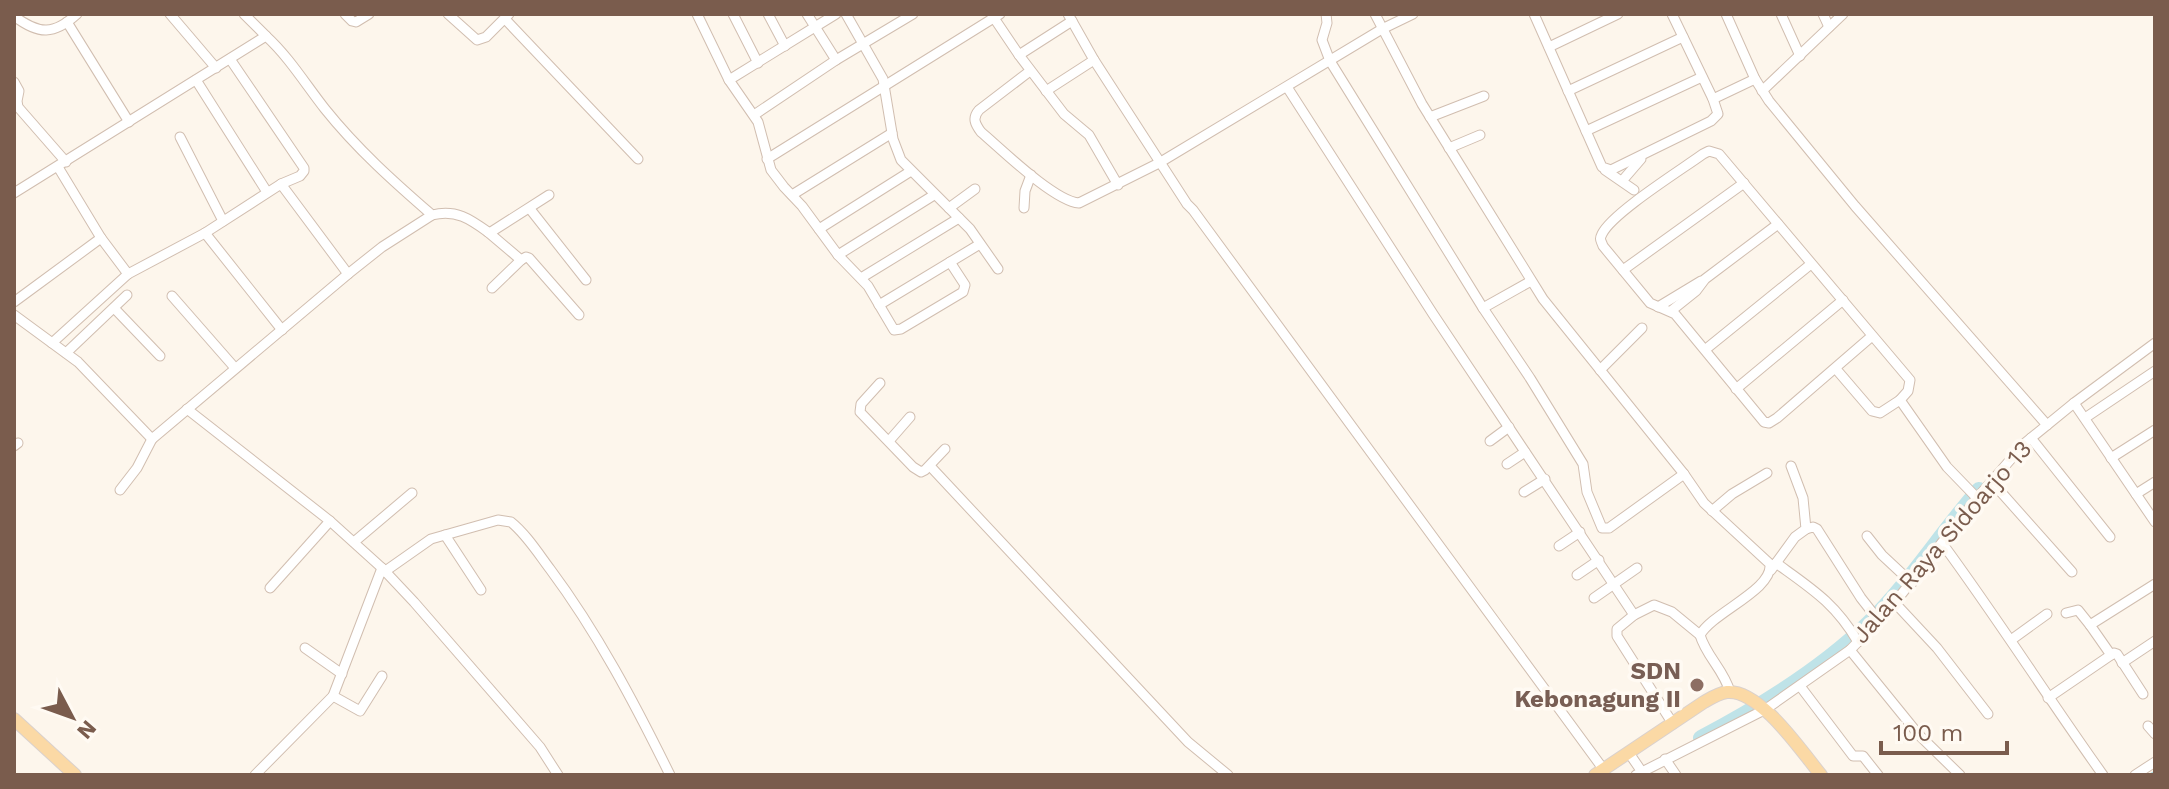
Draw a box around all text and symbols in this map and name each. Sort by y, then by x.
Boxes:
street label: Jalan Raya Sidoarjo 13 [1846,435,2038,649]
place label: SDN Kebonagung II [1514,657,1681,713]
marker: SDN Kebonagung II [1688,676,1706,694]
north arrow [32,677,112,757]
scale bar [1881,705,2007,755]
text: N [72,715,102,744]
text: 100 m [1893,719,1963,747]

